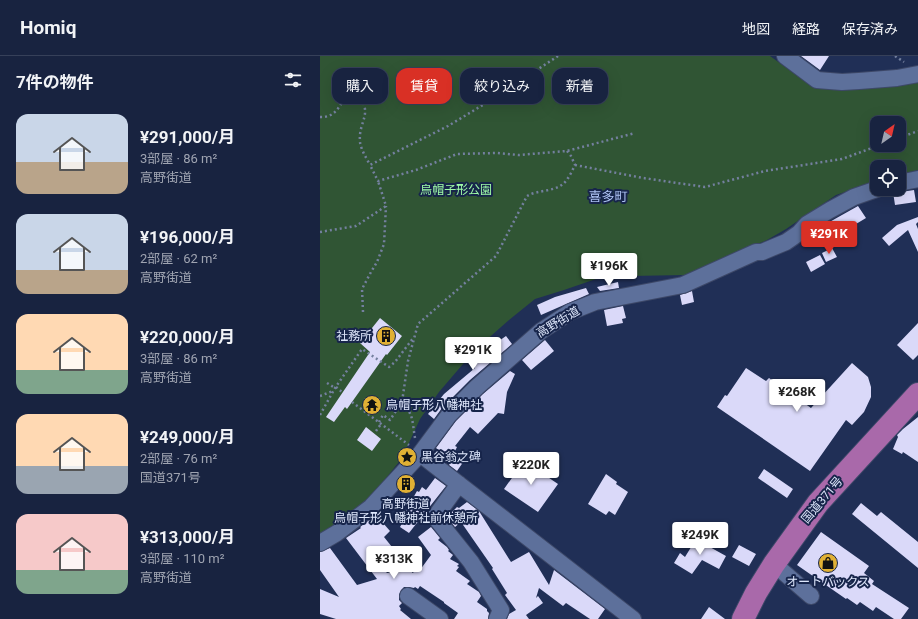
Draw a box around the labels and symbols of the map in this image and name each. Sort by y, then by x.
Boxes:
north arrow [870,116,906,152]
park label: 烏帽子形公園 [420,183,492,197]
district label: 喜多町 [588,189,628,204]
pin: ¥291K [801,221,857,255]
pin: ¥196K [581,253,637,287]
street label: 高野街道 [534,304,582,340]
building icon: 社務所 [375,325,397,347]
place label: 社務所 [336,329,372,343]
pin: ¥291K [445,337,501,371]
pin: ¥268K [769,379,825,413]
temple icon: 烏帽子形八幡神社 [361,394,383,416]
place label: 烏帽子形八幡神社 [386,398,482,412]
place icon: 黒谷翁之碑 [396,446,418,468]
place label: 黒谷翁之碑 [421,450,481,464]
pin: ¥220K [503,452,559,486]
building icon: 高野街道 烏帽子形八幡神社前休憩所 [395,473,417,495]
street label: 国道371号 [799,474,845,526]
place label: 高野街道 烏帽子形八幡神社前休憩所 [334,497,478,525]
pin: ¥249K [672,522,728,556]
pin: ¥313K [366,546,422,580]
shop icon: オートバックス [817,552,839,574]
place label: オートバックス [786,575,870,589]

